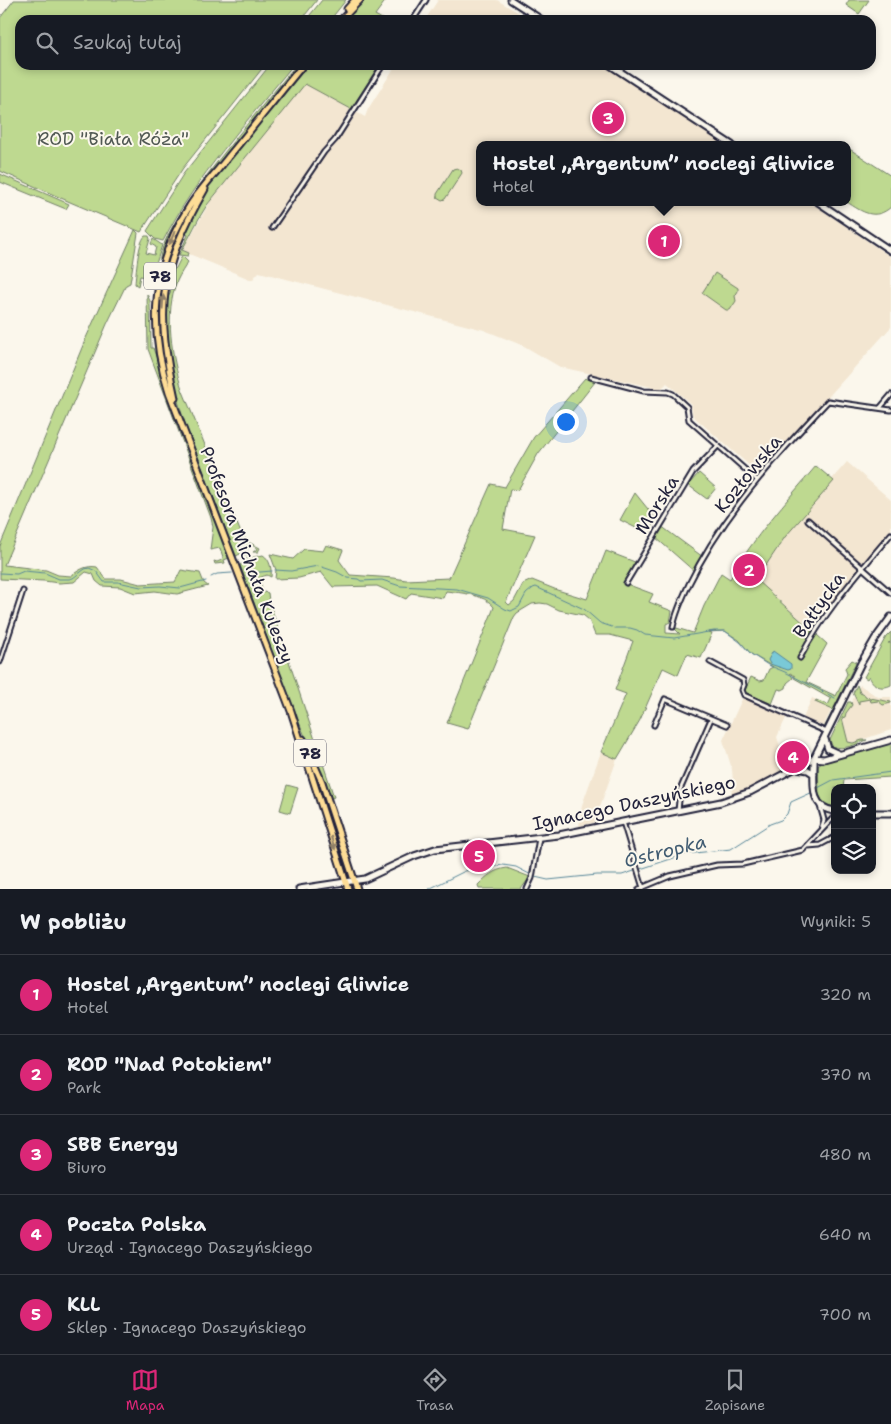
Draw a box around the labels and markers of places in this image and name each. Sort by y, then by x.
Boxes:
pin: 3 [592,99,624,137]
pin: 1 [648,222,680,260]
pin: 2 [733,551,765,589]
pin: 4 [777,738,809,776]
pin: 5 [463,837,495,875]

